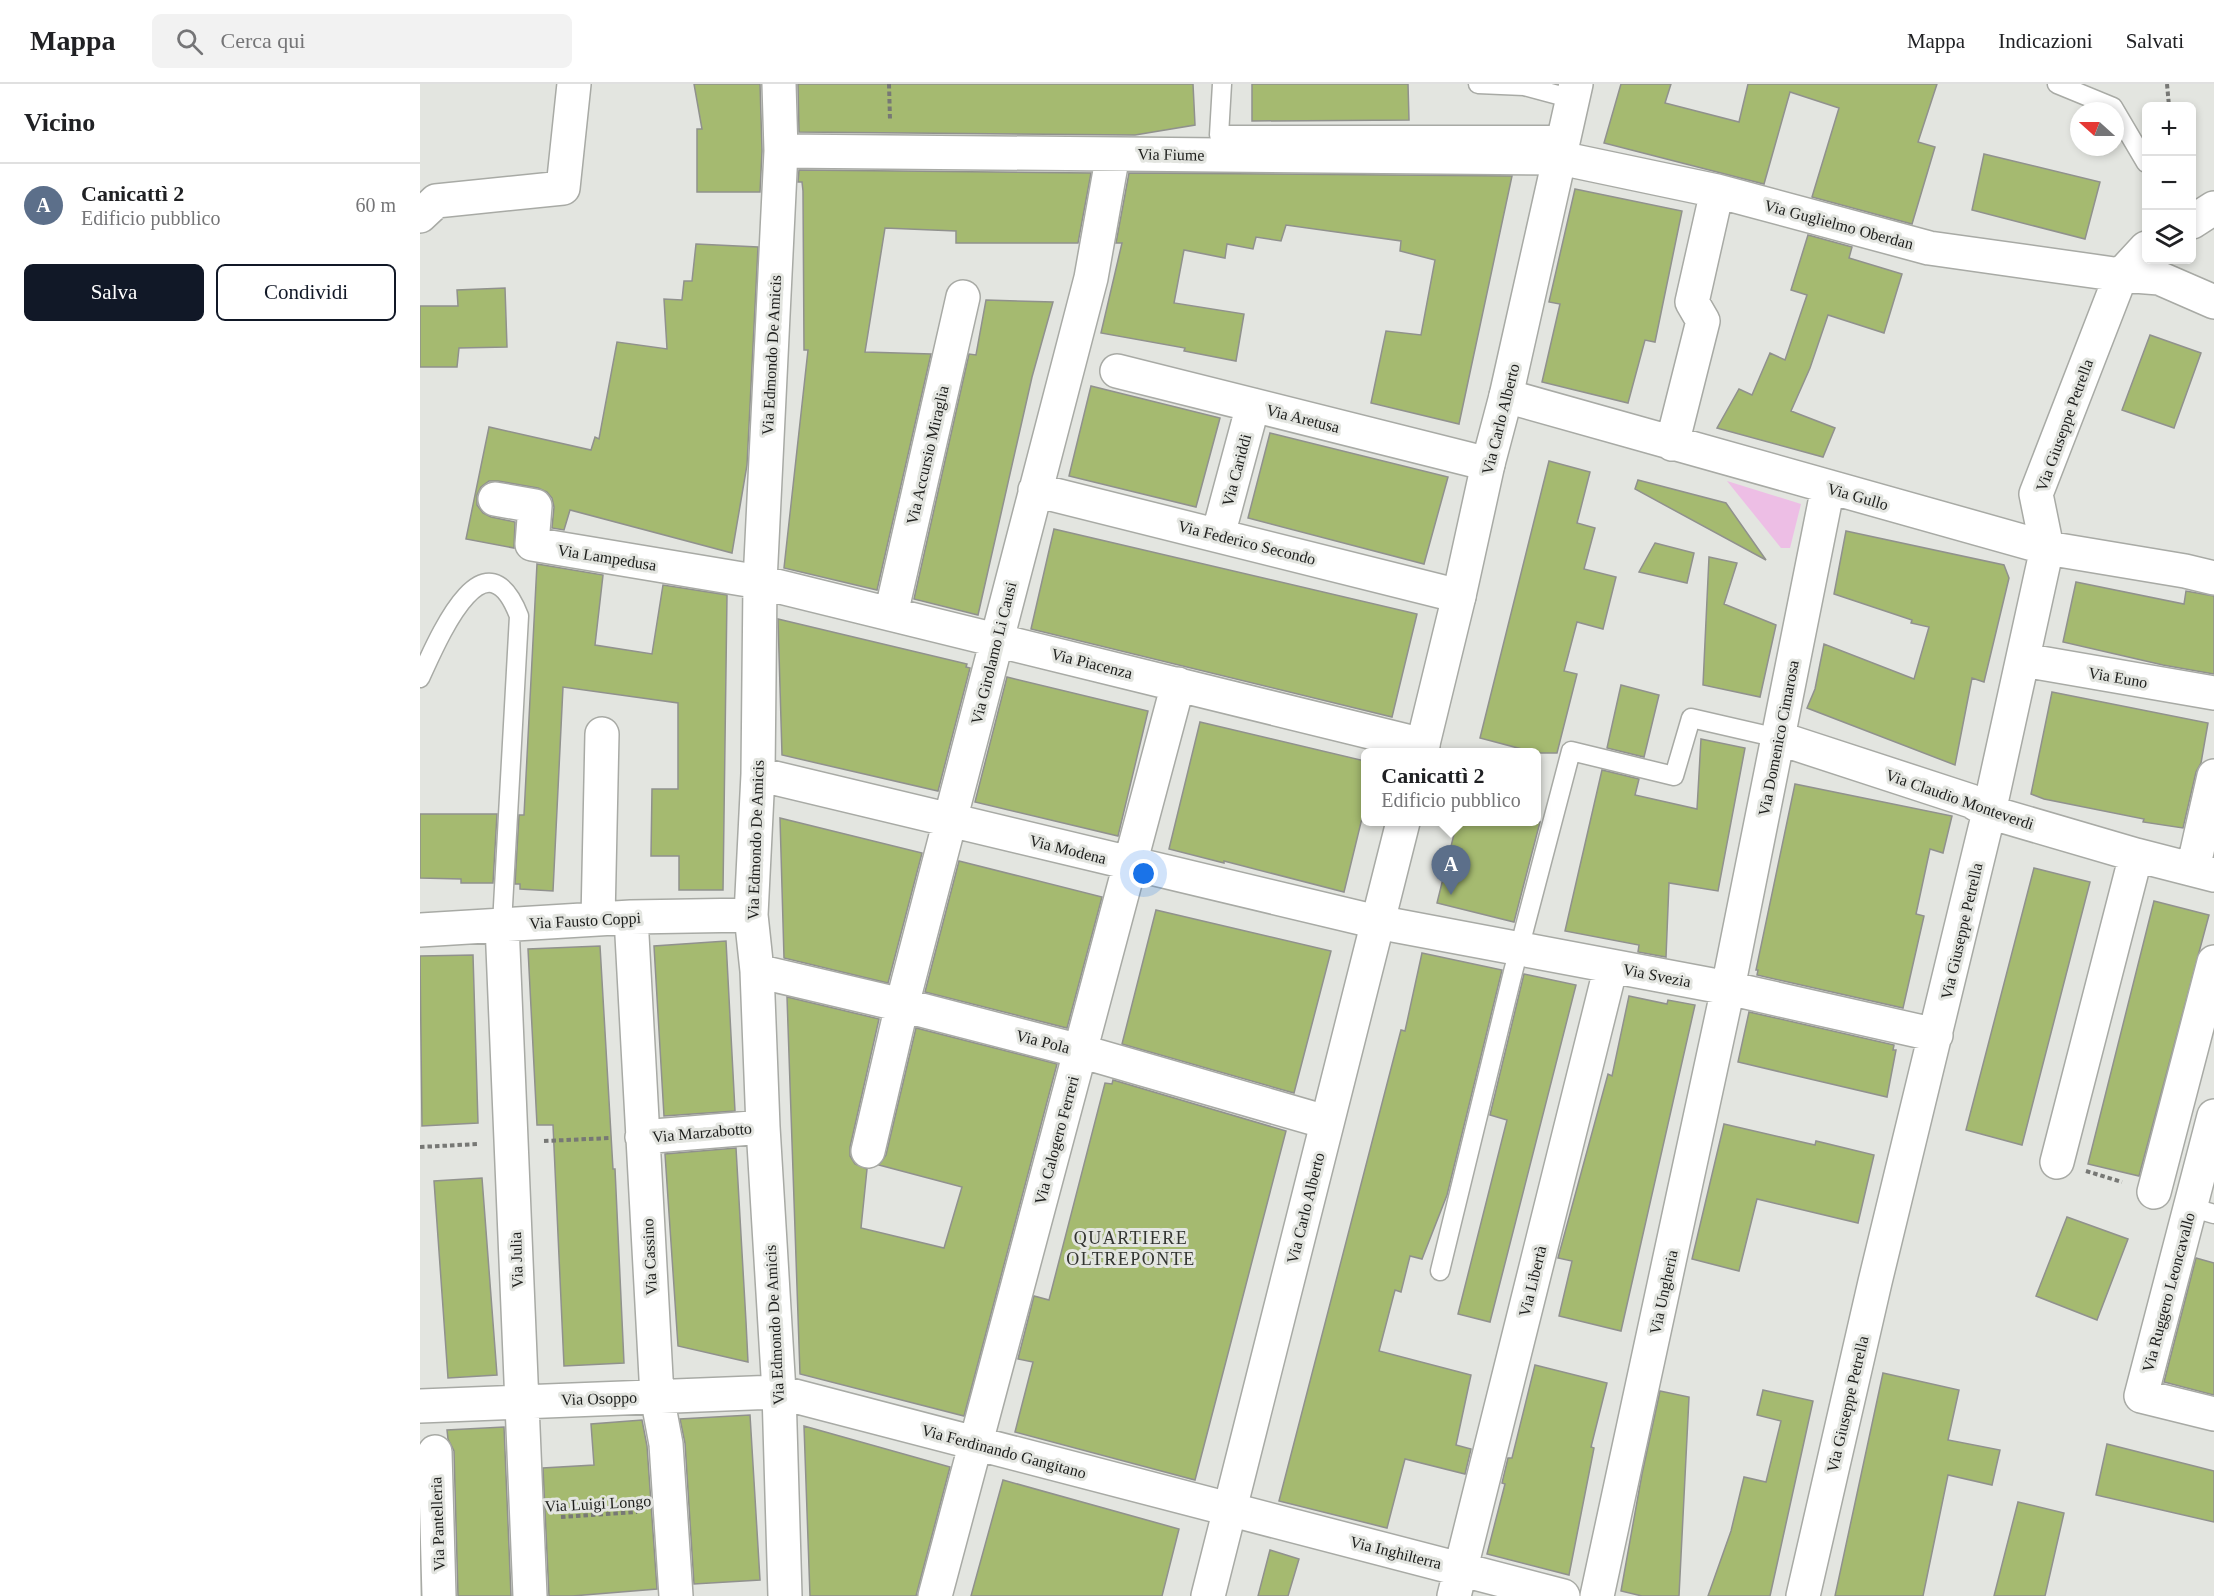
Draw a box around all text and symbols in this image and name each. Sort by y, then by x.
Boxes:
search box [152,14,572,68]
text: Mappa [30,25,116,56]
icon: search [173,25,206,58]
text: Cerca qui [221,28,305,53]
text: Mappa [1907,29,1965,53]
text: Indicazioni [1998,29,2093,53]
text: Salvati [2126,29,2184,53]
north arrow [2070,102,2124,156]
map controls [2142,102,2196,264]
button: + [2142,102,2196,156]
text: Vicino [24,108,95,137]
street label: Via Fiume [1137,145,1205,164]
button: − [2142,156,2196,210]
text: Canicattì 2 [81,181,184,206]
text: A [36,194,51,216]
text: 60 m [355,194,396,216]
street label: Via Guglielmo Oberdan [1762,196,1915,254]
text: Edificio pubblico [81,207,220,229]
button: layers [2142,210,2196,264]
button: Salva [24,264,204,321]
button: Condividi [216,264,396,321]
street label: Via Edmondo De Amicis [759,275,784,436]
street label: Via Giuseppe Petrella [2033,357,2097,494]
street label: Via Carlo Alberto [1478,362,1522,476]
street label: Via Accursio Miraglia [903,384,953,526]
street label: Via Aretusa [1264,401,1341,436]
street label: Via Cariddi [1219,432,1254,508]
street label: Via Gullo [1825,480,1890,513]
street label: Via Federico Secondo [1176,517,1317,568]
street label: Via Lampedusa [556,541,658,575]
street label: Via Girolamo Li Causi [968,580,1020,726]
street label: Via Piacenza [1050,645,1134,682]
street label: Via Domenico Cimarosa [1755,659,1802,817]
street label: Via Euno [2087,664,2149,691]
popup [1361,748,1541,826]
street label: Via Edmondo De Amicis [744,760,767,920]
text: Canicattì 2 [1381,763,1485,788]
street label: Via Claudio Monteverdi [1884,766,2037,833]
text: Edificio pubblico [1381,789,1521,811]
street label: Via Modena [1028,832,1108,867]
pin: A [1432,846,1470,895]
your location [1129,859,1158,888]
street label: Via Giuseppe Petrella [1938,861,1986,1001]
street label: Via Fausto Coppi [529,909,642,933]
street label: Via Svezia [1622,961,1692,990]
street label: Via Pola [1014,1027,1071,1056]
street label: Via Calogero Ferreri [1031,1073,1083,1206]
street label: Via Marzabotto [652,1120,753,1145]
street label: Via Carlo Alberto [1283,1151,1327,1265]
street label: Via Ruggero Leoncavallo [2139,1211,2199,1374]
street label: Via Cassino [639,1218,660,1296]
district label: QUARTIERE OLTREPONTE [1066,1228,1196,1269]
street label: Via Julia [507,1232,526,1288]
street label: Via Edmondo De Amicis [762,1244,787,1405]
street label: Via Libertà [1515,1244,1549,1318]
street label: Via Ungheria [1646,1248,1682,1336]
street label: Via Giuseppe Petrella [1824,1334,1872,1474]
street label: Via Osoppo [561,1389,637,1409]
street label: Via Ferdinando Gangitano [919,1421,1088,1483]
street label: Via Pantelleria [427,1476,448,1572]
street label: Via Luigi Longo [544,1492,652,1516]
street label: Via Inghilterra [1348,1533,1443,1573]

